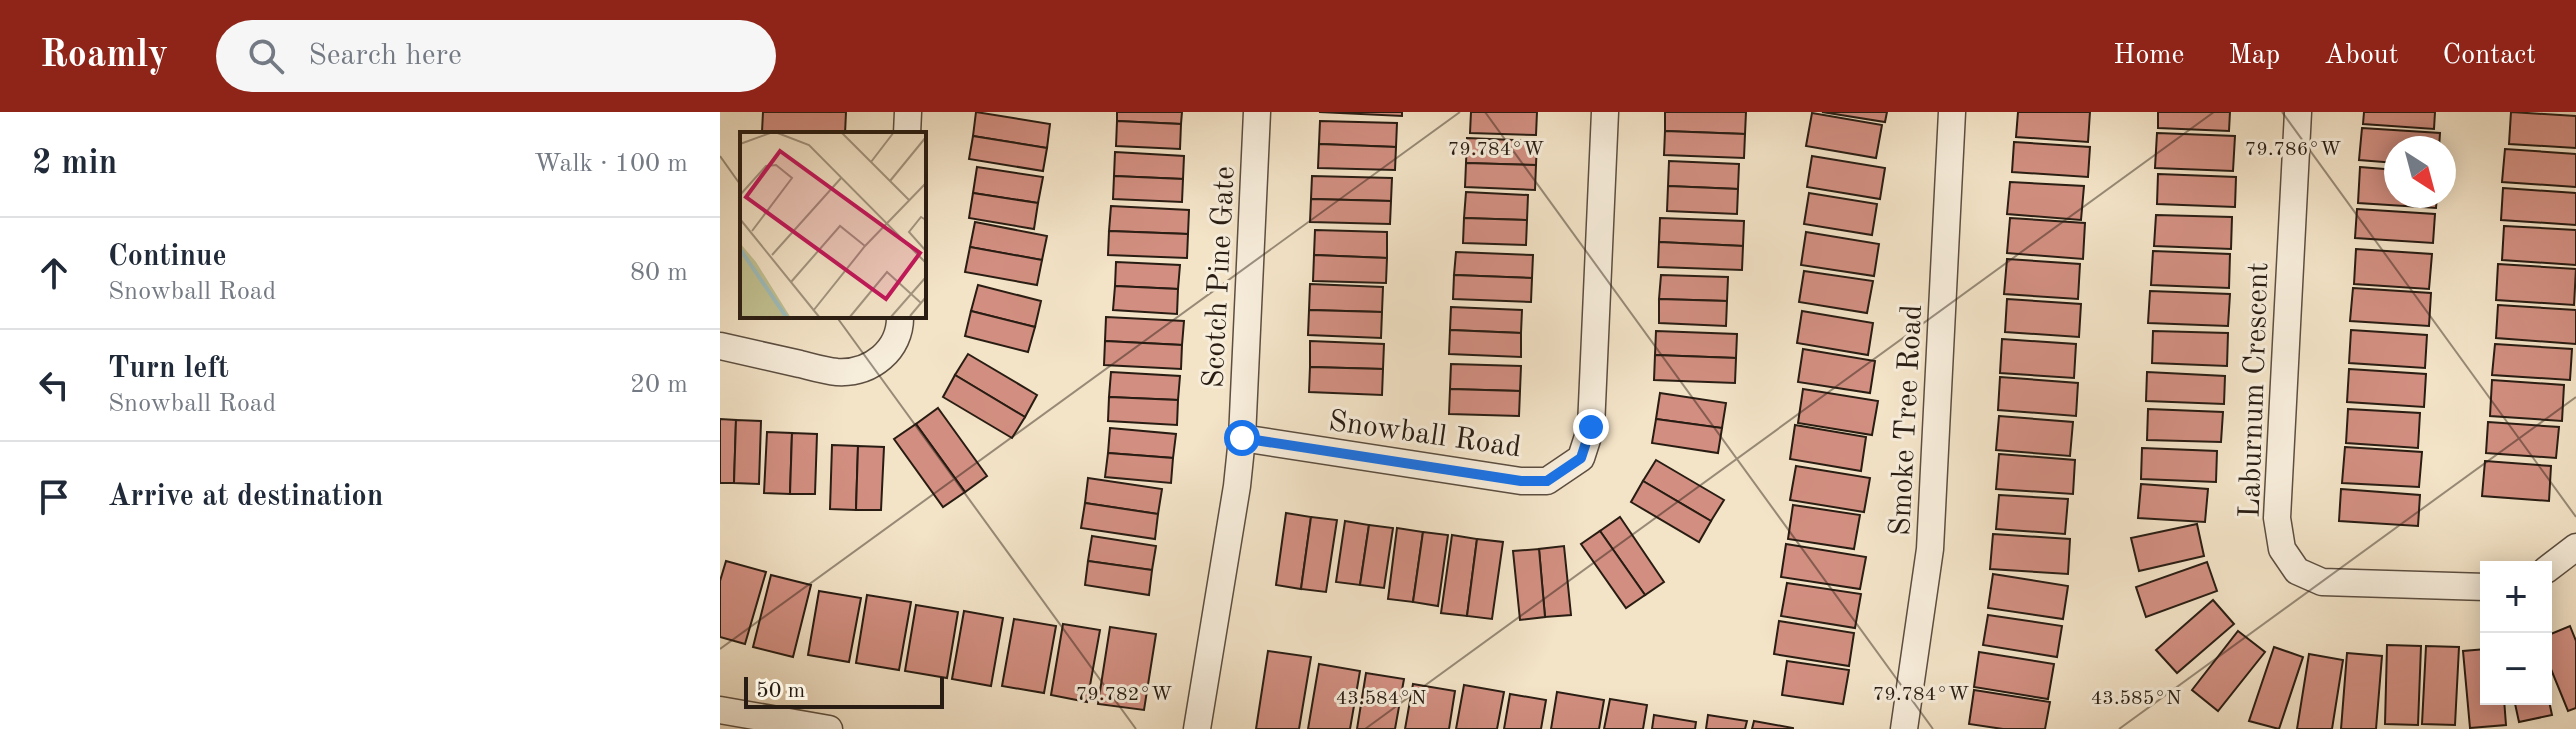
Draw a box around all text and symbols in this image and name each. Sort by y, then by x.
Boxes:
search box [216,20,776,92]
icon: search [244,34,288,78]
text: Roamly [40,37,168,75]
text: Search here [308,41,462,71]
text: Home [2113,42,2184,70]
text: Map [2228,42,2280,70]
text: About [2324,42,2399,70]
text: Contact [2443,42,2536,70]
inset map [740,132,926,318]
north arrow [2384,136,2456,208]
text: 79.784°W [1448,140,1544,160]
text: 79.786°W [2245,140,2341,160]
text: 2 min [32,147,117,181]
text: Walk · 100 m [534,151,688,177]
street label: Scotch Pine Gate [1199,165,1241,389]
text: Continue [108,242,227,272]
icon: ahead [32,251,76,295]
text: 80 m [630,260,688,286]
street label: Laburnum Crescent [2236,262,2274,518]
text: Snowball Road [108,279,276,305]
street label: Smoke Tree Road [1886,304,1928,537]
text: Turn left [108,354,229,384]
icon: left [32,363,76,407]
text: 20 m [630,372,688,398]
text: Snowball Road [108,391,276,417]
street label: Snowball Road [1327,407,1523,463]
route end [1573,409,1609,445]
route start [1224,420,1260,456]
icon: arrive [32,475,76,519]
text: Arrive at destination [108,482,383,512]
map controls [2480,561,2552,705]
button: + [2480,561,2552,633]
button: − [2480,633,2552,705]
scale bar [744,673,944,709]
text: 50 m [756,680,805,702]
text: 79.782°W [1076,685,1172,705]
text: 79.784°W [1873,685,1969,705]
text: 43.584°N [1336,689,1426,709]
text: 43.585°N [2091,689,2181,709]

